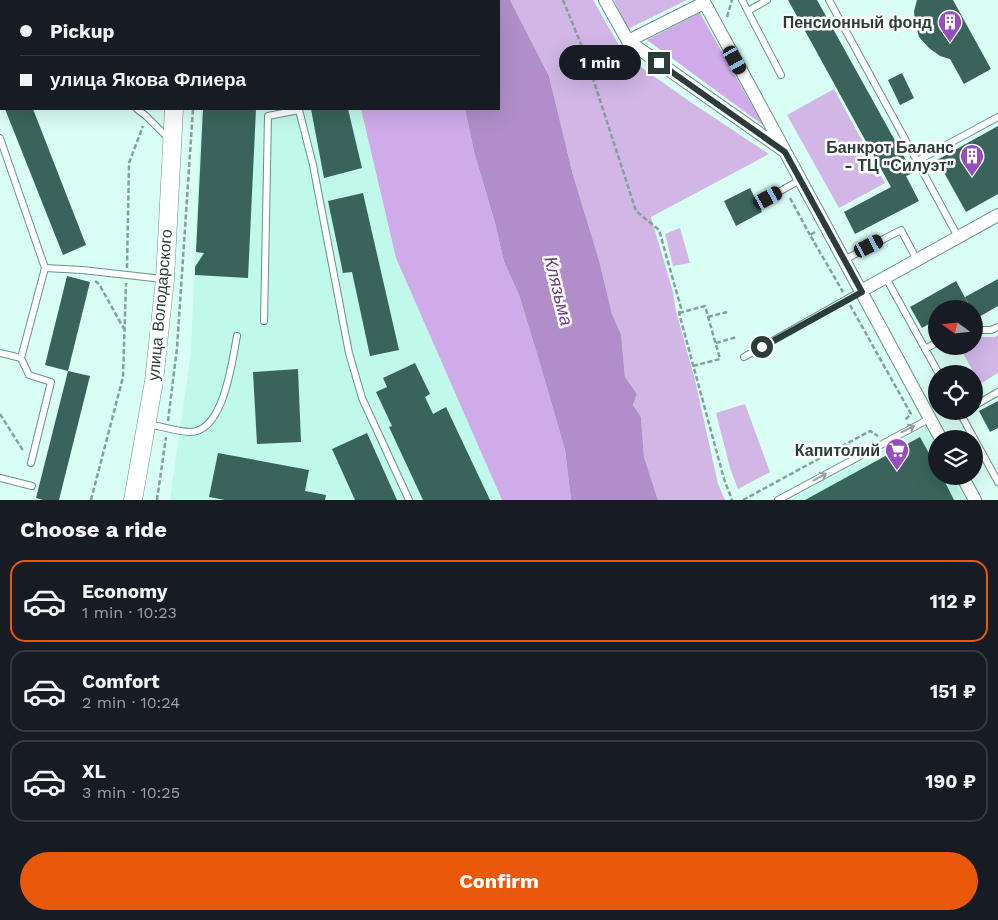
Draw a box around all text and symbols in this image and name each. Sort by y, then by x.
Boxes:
building icon: Пенсионный фонд [937,9,963,43]
place label: Пенсионный фонд [783,13,932,32]
text: Pickup [50,20,114,43]
car [721,43,748,77]
callout: 1 min [559,46,642,80]
route end [648,52,670,74]
text: 1 min [579,53,621,72]
text: улица Якова Флиера [50,68,246,91]
place label: Банкрот Баланс - ТЦ "Силуэт" [826,138,954,175]
building icon: Банкрот Баланс - ТЦ "Силуэт" [959,143,985,177]
car [751,184,784,212]
street label: улица Володарского [144,228,176,382]
car [852,233,885,259]
water label: Клязьма [540,254,578,328]
north arrow [928,300,982,355]
map controls [928,300,983,485]
route start [751,336,773,358]
button: locate [928,365,983,420]
one-way arrow [900,424,915,434]
button: layers [928,430,983,485]
supermarket icon: Капитолий [884,437,910,471]
place label: Капитолий [795,441,880,460]
one-way arrow [813,471,827,481]
text: Choose a ride [20,517,167,542]
icon: car [22,579,67,624]
text: Economy [82,580,167,603]
text: 112 ₽ [930,590,976,613]
text: 1 min · 10:23 [82,603,177,622]
icon: car [22,669,67,714]
text: Comfort [82,670,160,693]
text: 151 ₽ [930,680,976,703]
text: 2 min · 10:24 [82,693,180,712]
icon: car [22,759,67,804]
text: XL [82,760,106,783]
text: 190 ₽ [925,770,976,793]
text: 3 min · 10:25 [82,783,180,802]
button: Confirm [20,852,978,910]

